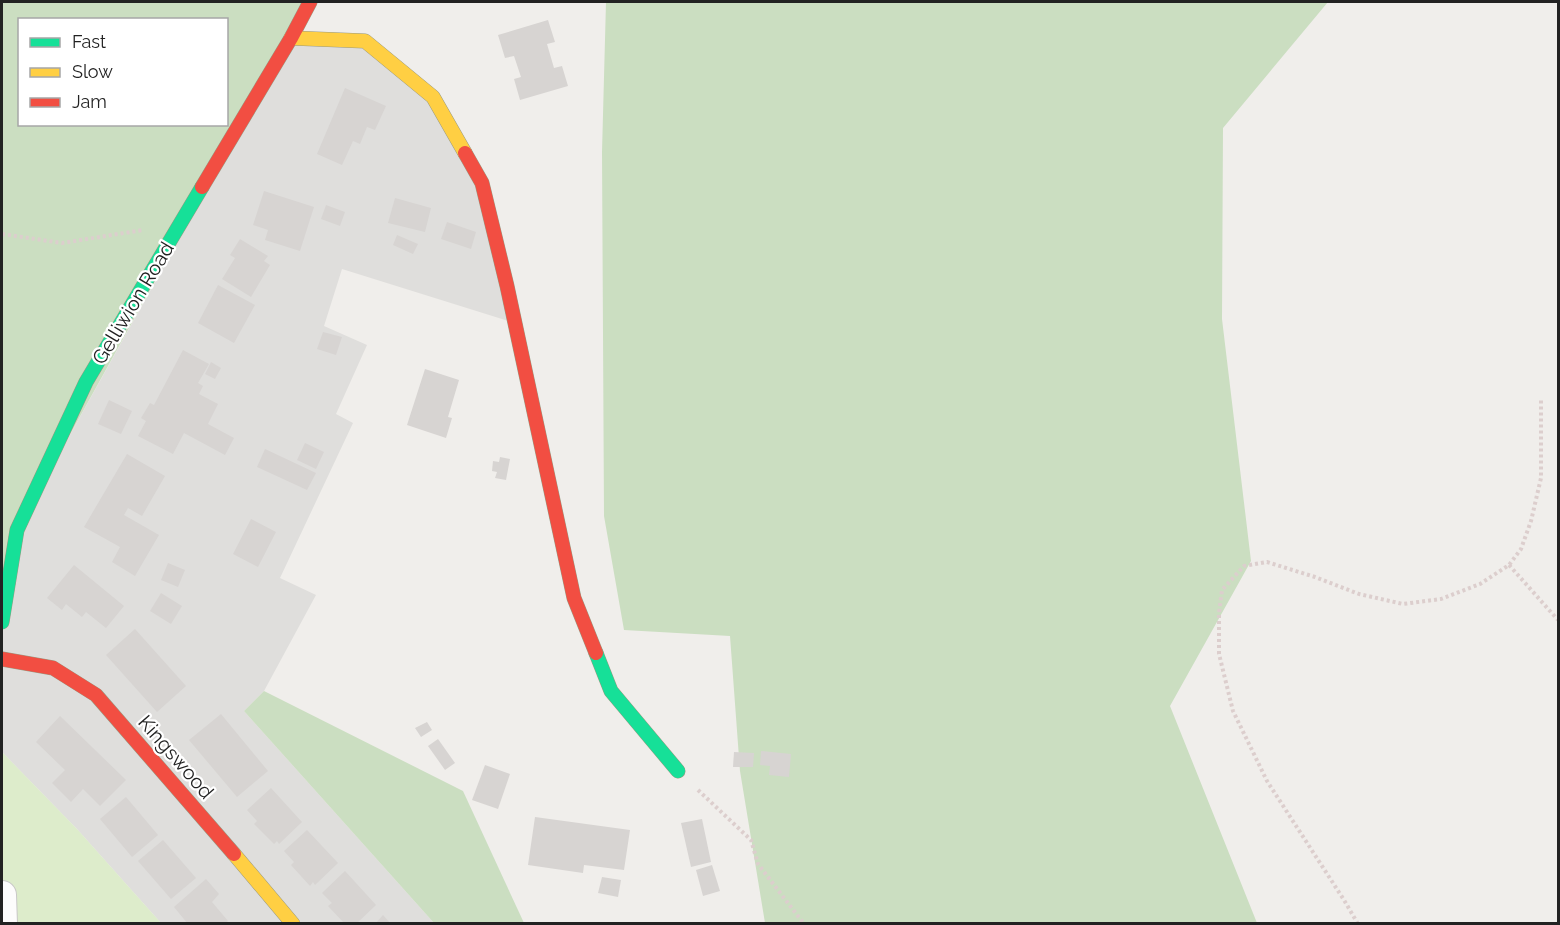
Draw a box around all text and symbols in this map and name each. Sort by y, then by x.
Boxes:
legend [18,18,228,126]
text: Fast [72,31,106,52]
text: Slow [72,61,113,82]
text: Jam [72,91,107,112]
street label: Gelliwion Road [87,237,179,369]
street label: Kingswood [133,710,219,804]

